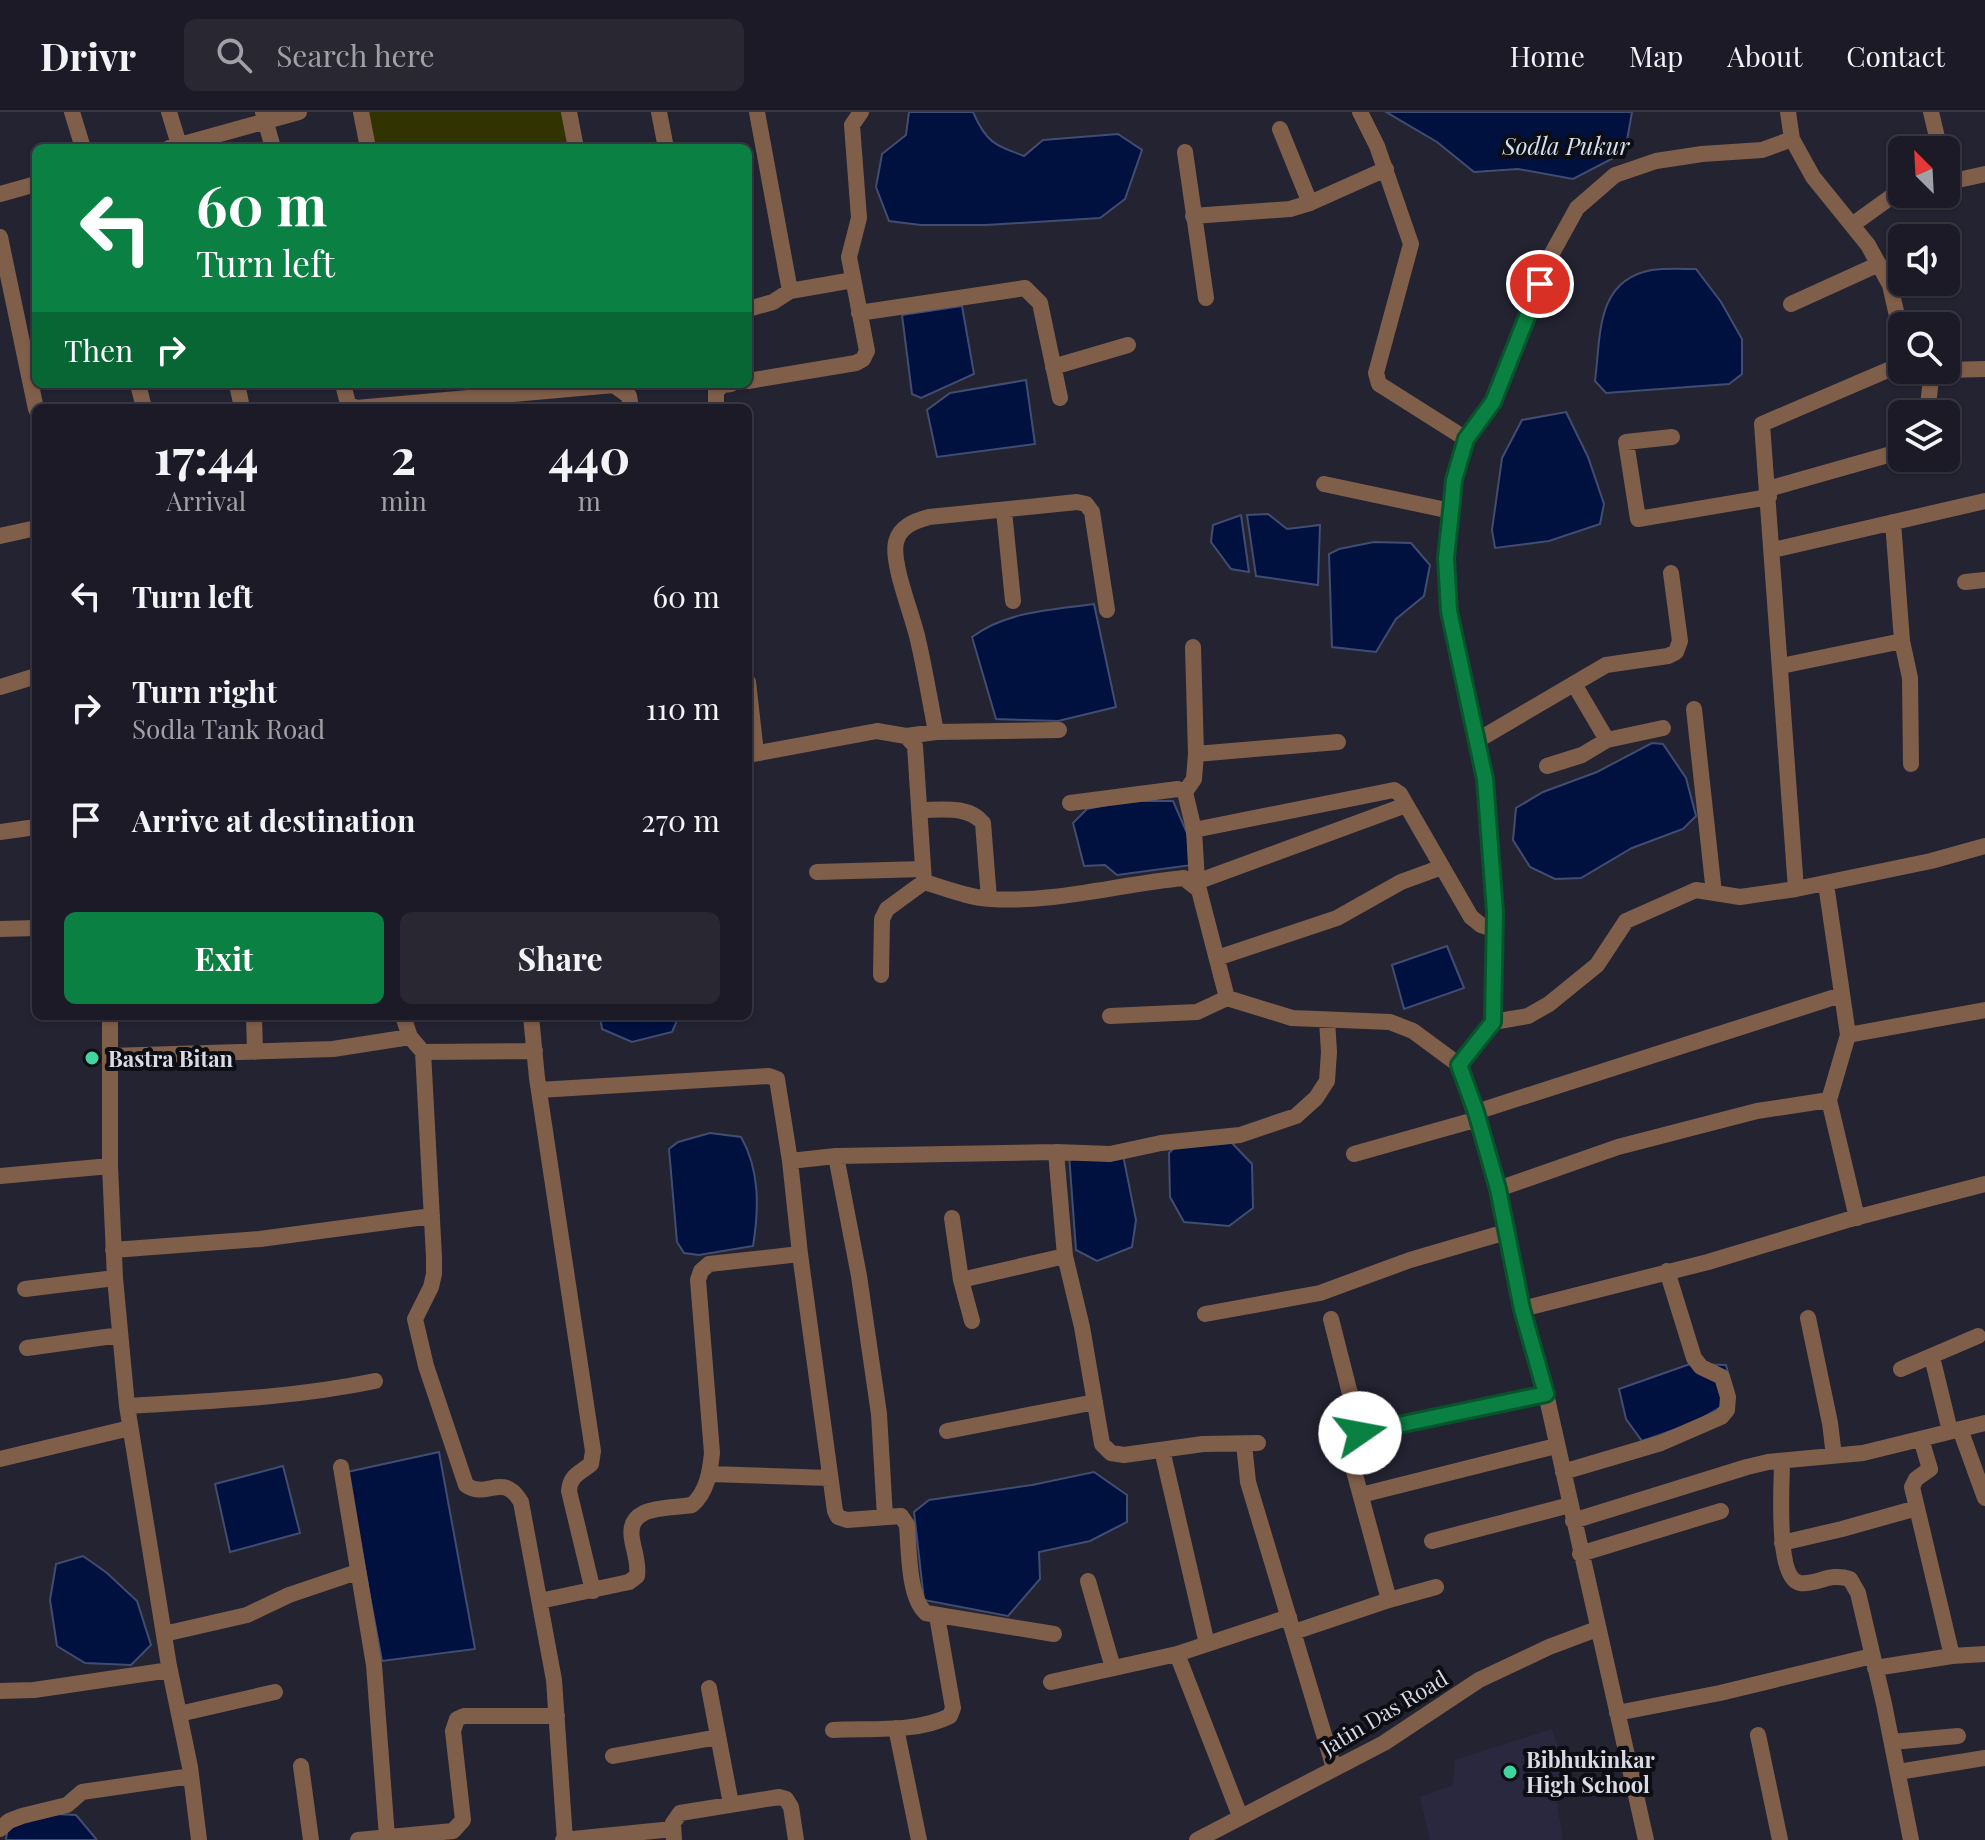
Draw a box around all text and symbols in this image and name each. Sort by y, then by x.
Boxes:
search box [184,19,744,91]
text: Drivr [40,30,136,81]
icon: search [212,33,256,77]
text: Search here [276,35,435,75]
text: Home [1510,37,1585,74]
text: Map [1629,37,1683,74]
text: About [1727,37,1802,74]
text: Contact [1846,37,1945,74]
water label: Sodla Pukur [1501,129,1630,161]
north arrow [1888,136,1960,208]
map controls [1888,136,1960,472]
text: 60 m [196,166,327,241]
icon: left [64,176,168,280]
button: sound [1888,224,1960,296]
text: Turn left [196,238,335,286]
pin [1506,250,1574,318]
icon: arrive [1518,262,1562,306]
button: search [1888,312,1960,384]
icon: right [149,328,193,372]
text: Then [64,330,133,370]
button: layers [1888,400,1960,472]
text: 17:44 [154,423,259,487]
text: 2 [391,423,416,487]
text: 440 [549,423,630,487]
text: Arrival [166,483,246,518]
text: min [380,483,427,518]
text: m [578,483,601,518]
icon: left [64,574,108,618]
text: Turn left [132,576,253,616]
text: 60 m [652,576,720,616]
text: Turn right [132,671,277,711]
icon: right [64,686,108,730]
text: 110 m [646,688,720,728]
text: Sodla Tank Road [132,711,325,746]
icon: arrive [64,798,108,842]
text: Arrive at destination [132,800,415,840]
text: 270 m [641,800,720,840]
button: Exit [64,912,384,1004]
button: Share [400,912,720,1004]
place label: Bastra Bitan [108,1043,234,1073]
marker: Bastra Bitan [83,1049,101,1067]
position arrow [1318,1391,1402,1475]
street label: Jatin Das Road [1314,1662,1453,1762]
place label: Bibhukinkar High School [1526,1744,1656,1799]
marker: Bibhukinkar High School [1501,1763,1519,1781]

